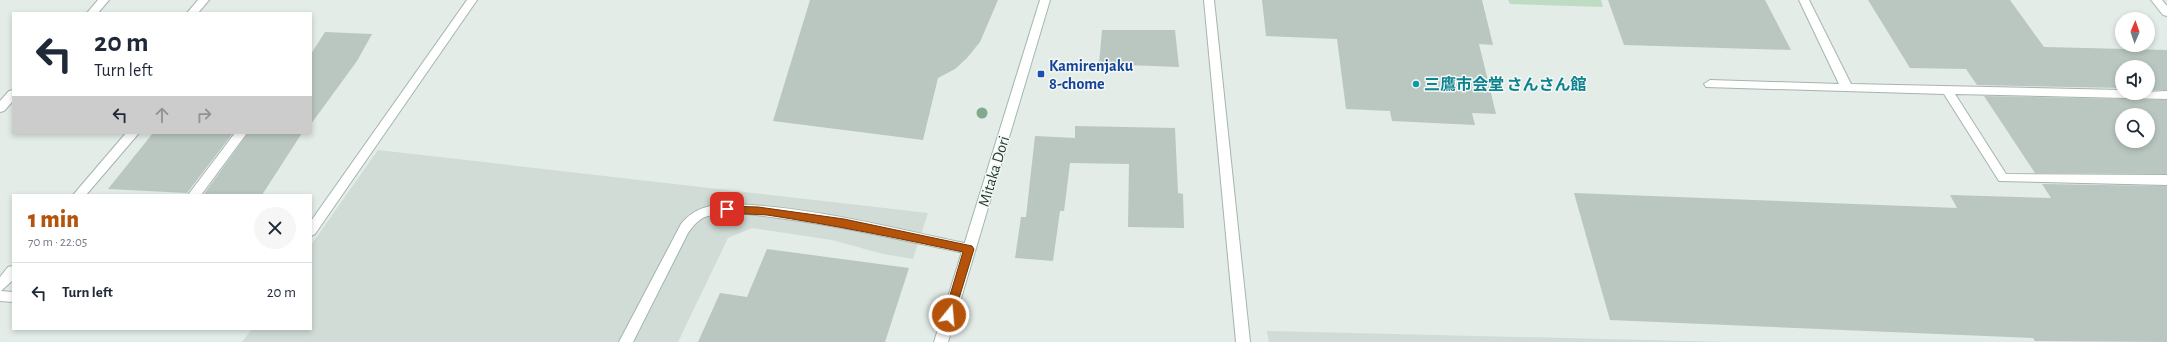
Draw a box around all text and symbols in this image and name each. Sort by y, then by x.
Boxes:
north arrow [2115,12,2155,52]
map controls [2115,12,2155,148]
icon: left [28,28,80,80]
text: 20 m [94,29,149,57]
place label: Kamirenjaku 8-chome [1049,58,1134,92]
button: sound [2115,60,2155,100]
text: Turn left [94,62,153,80]
marker: Kamirenjaku 8-chome [1036,69,1046,79]
place label: 三鷹市会堂 さんさん館 [1424,76,1586,93]
marker: 三鷹市会堂 さんさん館 [1411,79,1421,89]
icon: left [109,104,131,126]
icon: ahead [151,104,173,126]
icon: right [193,104,215,126]
button: search [2115,108,2155,148]
street label: Mitaka Dori [976,134,1012,209]
pin [710,192,744,226]
icon: arrive [716,198,738,220]
button: close [254,207,296,249]
text: 1 min [28,208,79,232]
text: 70 m · 22:05 [28,236,87,249]
icon: left [28,282,50,304]
text: Turn left [62,285,113,300]
text: 20 m [267,285,296,300]
position arrow [928,294,970,336]

